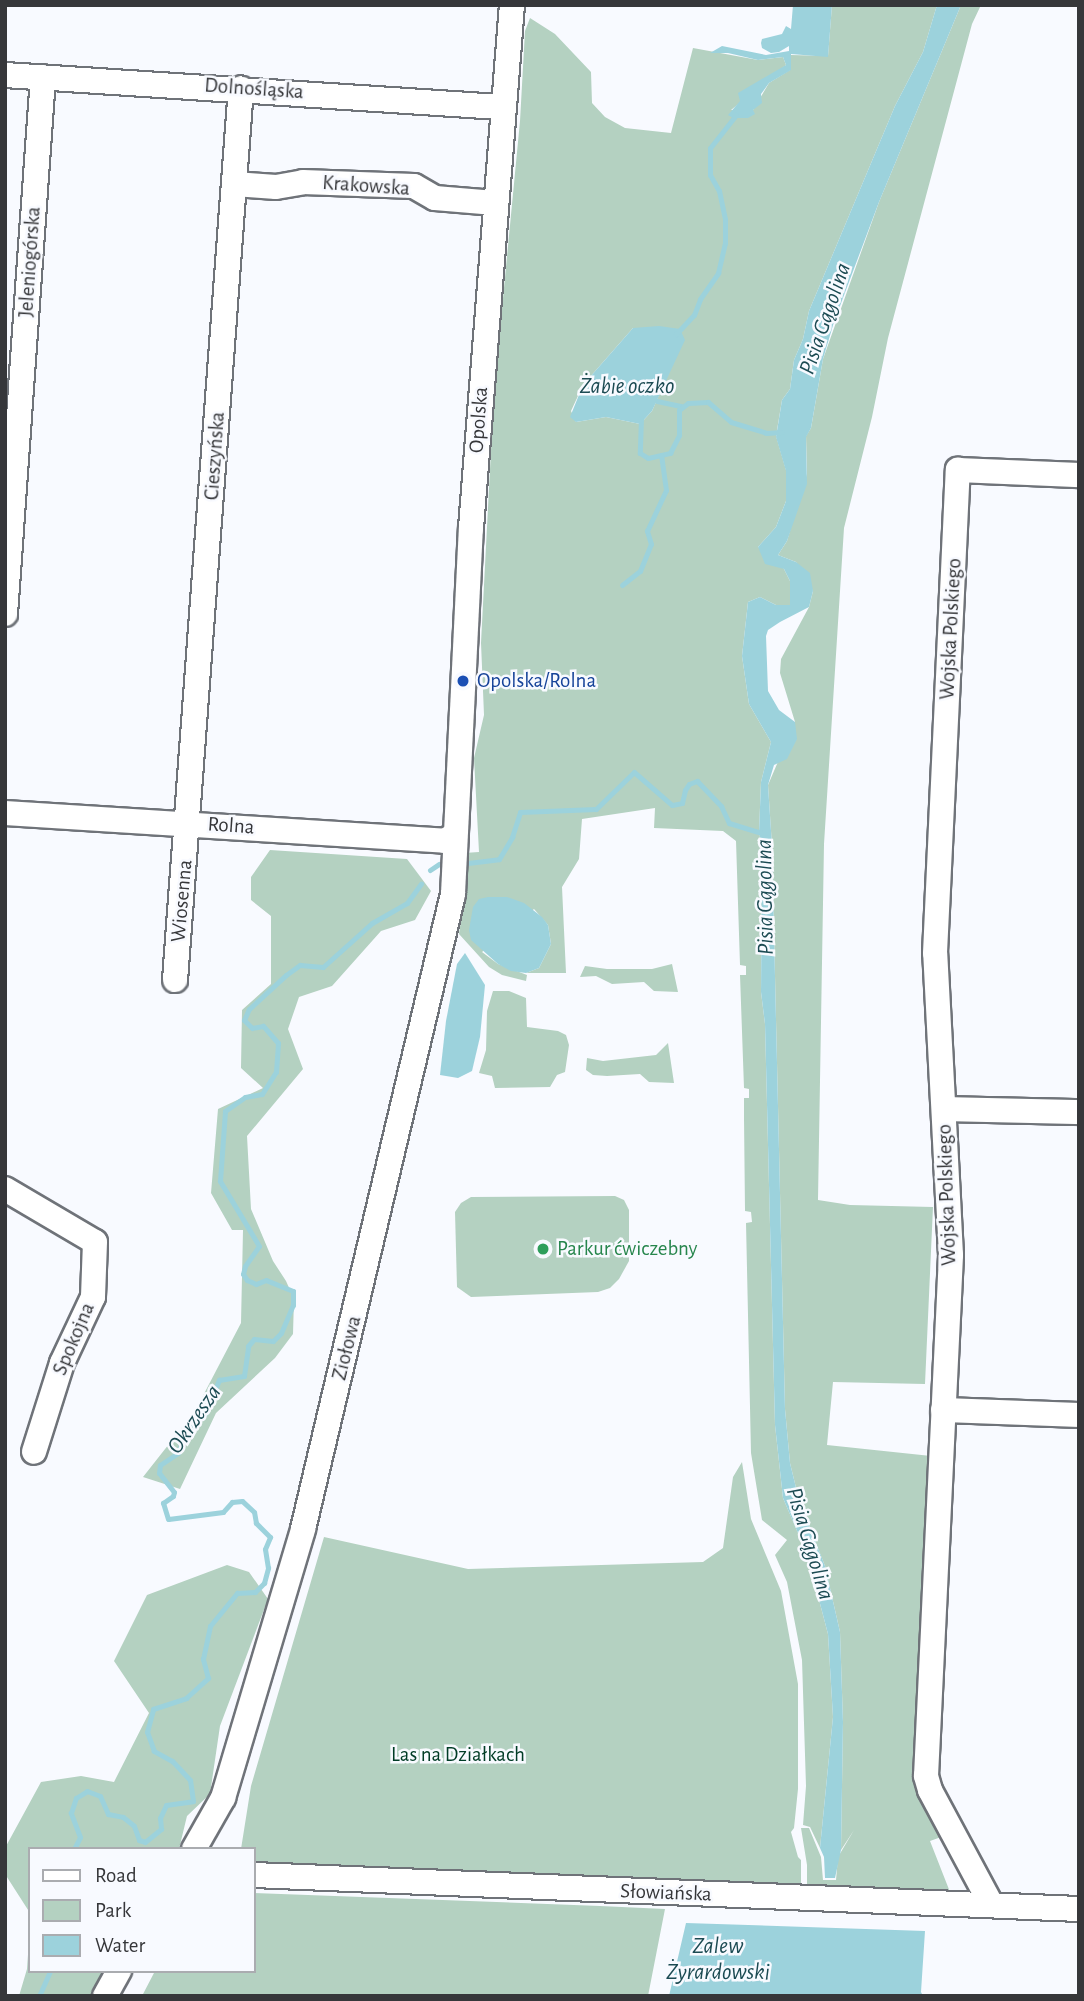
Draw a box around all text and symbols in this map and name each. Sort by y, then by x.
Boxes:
street label: Dolnośląska [203,73,305,105]
street label: Krakowska [321,170,411,202]
street label: Jeleniogórska [14,206,46,318]
water label: Pisia Gągolina [794,260,858,378]
water label: Żabie oczko [580,373,674,401]
street label: Opolska [464,386,494,454]
street label: Cieszyńska [199,411,231,501]
street label: Wojska Polskiego [935,558,967,700]
place label: Opolska/Rolna [477,668,596,694]
marker: Opolska/Rolna [455,673,471,689]
street label: Rolna [207,812,255,840]
water label: Pisia Gągolina [751,839,781,955]
street label: Wiosenna [166,859,198,943]
street label: Wojska Polskiego [932,1124,962,1266]
place label: Parkur ćwiczebny [557,1236,697,1262]
marker: Parkur ćwiczebny [535,1241,551,1257]
street label: Spokojna [47,1299,101,1379]
street label: Ziołowa [327,1313,367,1383]
water label: Okrzesza [162,1380,228,1460]
water label: Pisia Gągolina [779,1484,839,1604]
park label: Las na Działkach [391,1742,525,1768]
legend [28,1847,256,1973]
text: Road [95,1865,137,1886]
street label: Słowiańska [620,1879,712,1907]
text: Park [95,1900,131,1921]
water label: Zalew Żyrardowski [666,1933,770,1987]
text: Water [95,1935,145,1956]

